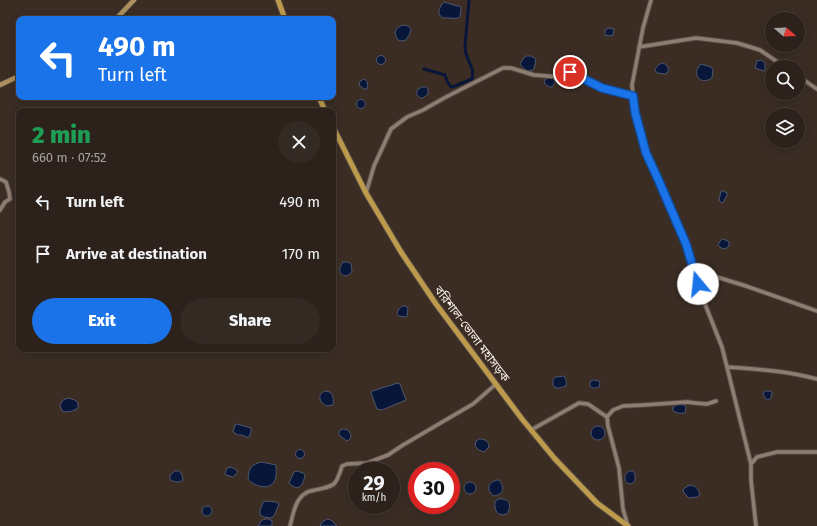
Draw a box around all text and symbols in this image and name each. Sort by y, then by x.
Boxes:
north arrow [765,12,805,52]
map controls [765,12,805,148]
text: 490 m [98,30,176,63]
icon: left [32,32,84,84]
pin [553,55,587,89]
button: search [765,60,805,100]
icon: arrive [559,61,581,83]
text: Turn left [98,64,167,86]
button: layers [765,108,805,148]
text: 2 min [32,121,91,149]
button: close [278,121,320,163]
text: 660 m · 07:52 [32,150,106,165]
icon: left [32,191,54,213]
text: Turn left [66,193,124,211]
text: 490 m [279,193,320,211]
icon: arrive [32,243,54,265]
text: Arrive at destination [66,245,207,263]
text: 170 m [282,245,320,263]
position arrow [677,263,719,305]
street label: বরিশাল-ভোলা মহাসড়ক [431,282,514,385]
button: Exit [32,298,172,344]
button: Share [180,298,320,344]
speed limit sign: 30 [408,462,460,514]
text: 29 [363,471,385,495]
text: km/h [362,492,386,504]

